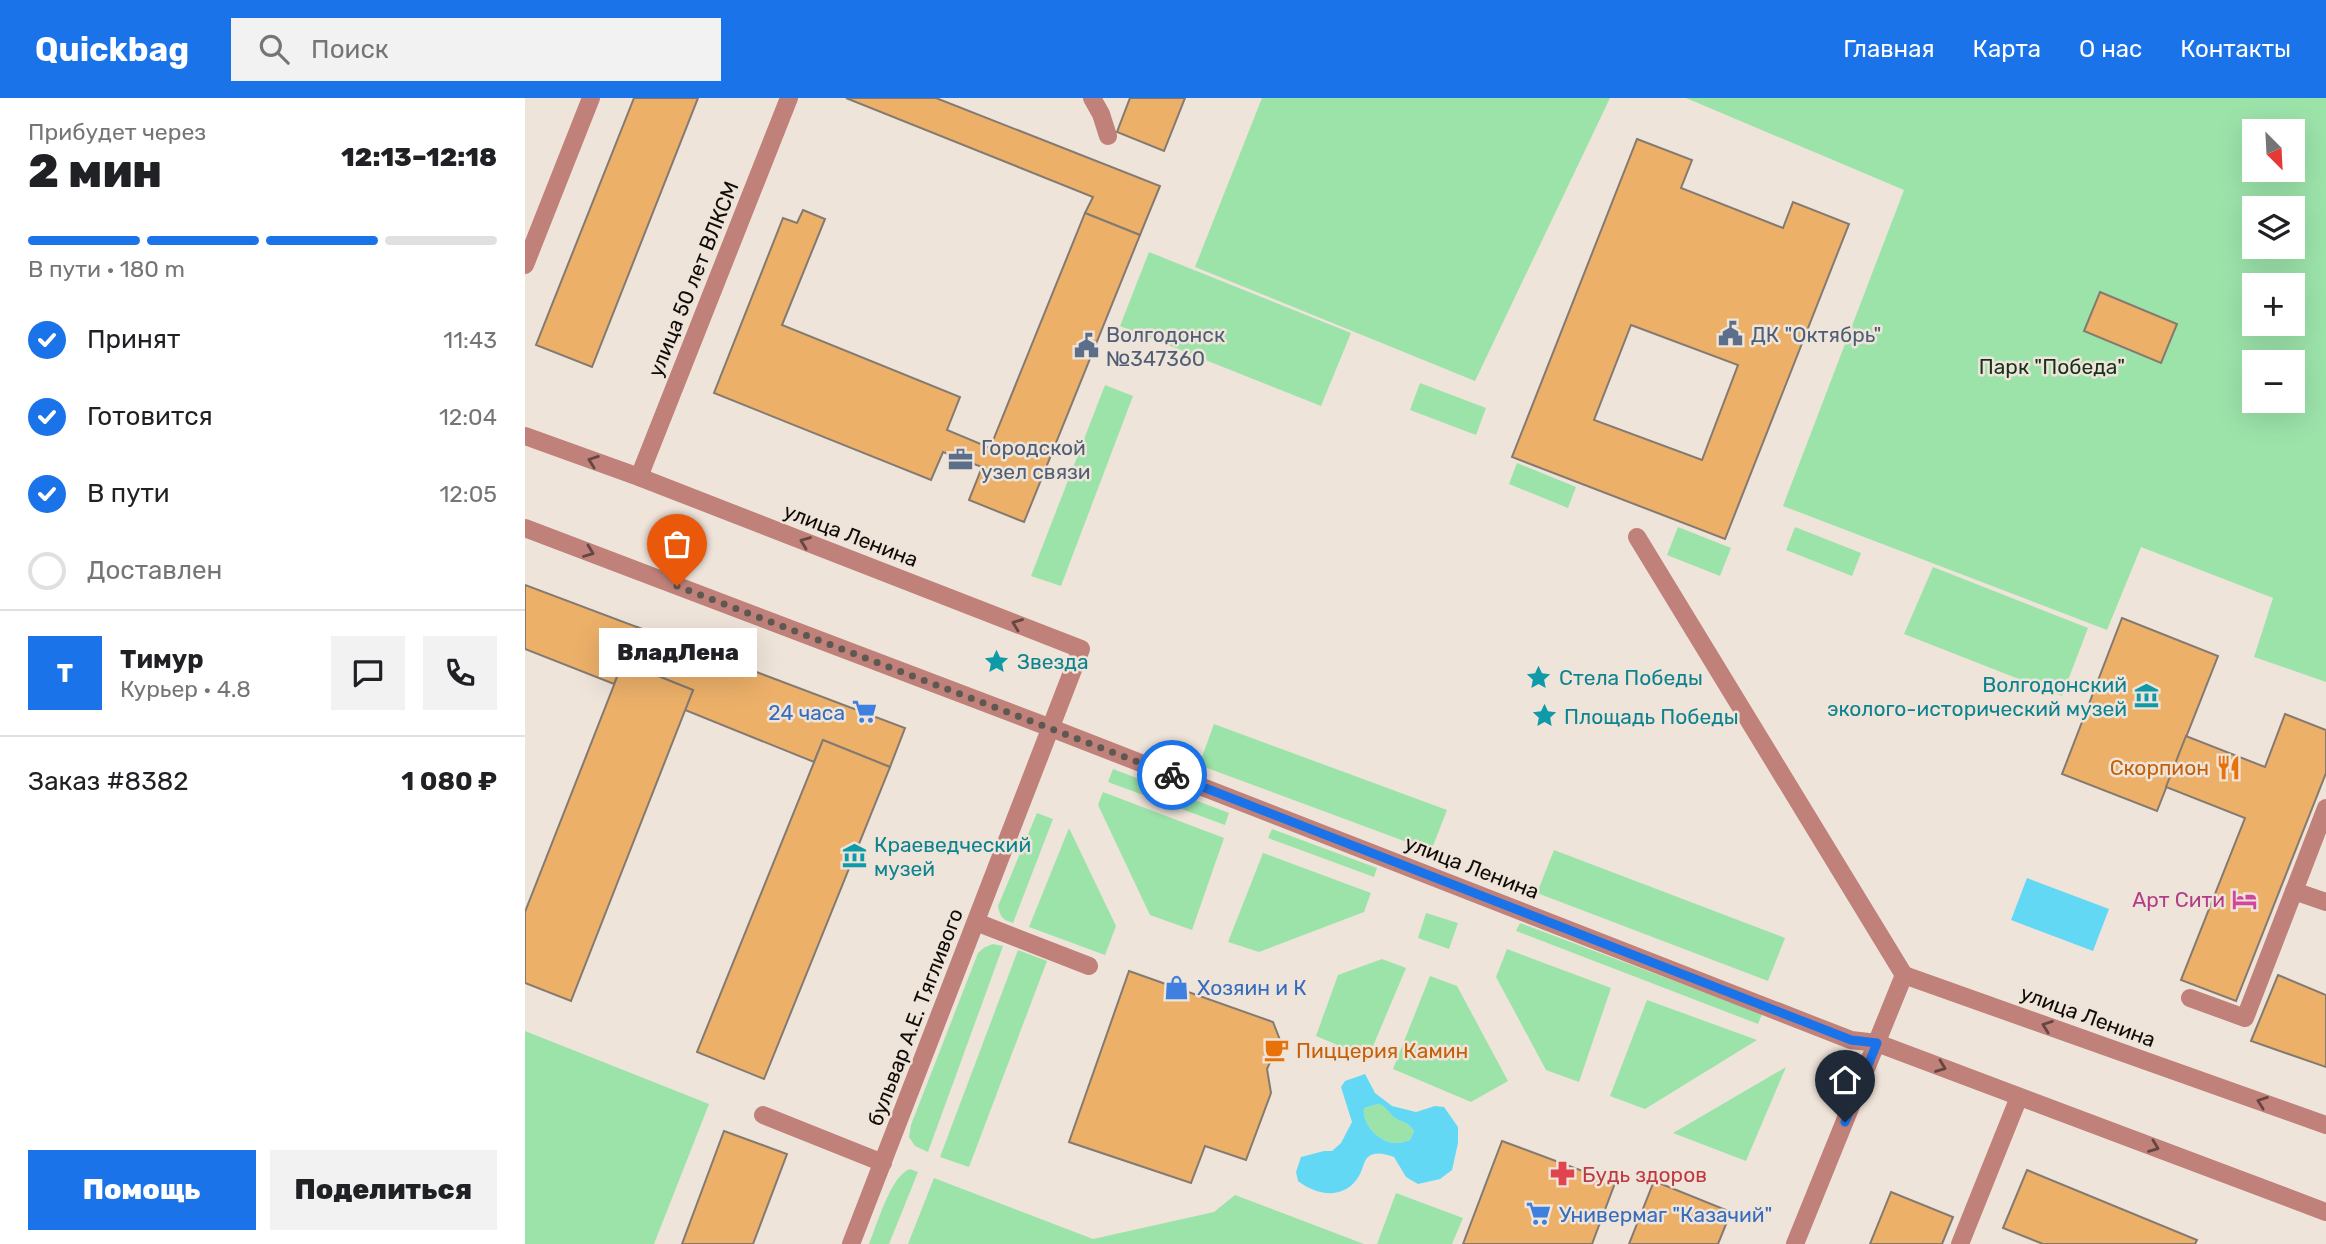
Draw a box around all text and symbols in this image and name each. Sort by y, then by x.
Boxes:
search box [231,18,721,81]
text: Quickbag [35,30,189,69]
icon: search [255,30,293,68]
text: Поиск [311,34,389,65]
text: Главная [1843,35,1935,63]
text: Карта [1973,35,2041,63]
text: О нас [2079,35,2142,63]
text: Контакты [2180,35,2291,63]
text: Прибудет через [28,118,206,146]
north arrow [2242,119,2305,182]
map controls [2242,119,2305,413]
text: 12:13–12:18 [341,142,497,173]
text: 2 мин [28,144,162,199]
street label: улица 50 лет ВЛКСМ [642,178,744,380]
button: layers [2242,196,2305,259]
text: В пути · 180 m [28,255,185,283]
button: + [2242,273,2305,336]
public building icon: ДК "Октябрь" [1717,320,1745,348]
icon: check [28,321,66,359]
place label: Волгодонск №347360 [1106,322,1225,371]
place label: ДК "Октябрь" [1751,322,1881,347]
text: Принят [87,324,180,355]
text: 11:43 [443,326,497,354]
public building icon: Волгодонск №347360 [1072,332,1100,360]
button: − [2242,350,2305,413]
park label: Парк "Победа" [1979,354,2125,379]
icon: check [28,398,66,436]
text: Готовится [87,401,213,432]
text: 12:04 [439,403,497,431]
place label: Городской узел связи [981,435,1091,484]
office icon: Городской узел связи [947,445,975,473]
one-way arrow [587,455,599,469]
icon: check [28,475,66,513]
text: В пути [87,478,170,509]
text: 12:05 [440,480,497,508]
street label: улица Ленина [780,498,922,572]
pin [647,514,707,586]
icon: bag [658,525,696,563]
one-way arrow [800,536,812,550]
one-way arrow [582,544,594,558]
text: Доставлен [87,555,222,586]
one-way arrow [1012,618,1024,632]
callout: ВладЛена [598,628,756,677]
button: chat [331,636,405,710]
button: phone [423,636,497,710]
text: ВладЛена [617,638,739,666]
text: Тимур [120,644,204,675]
place icon: Звезда [983,647,1011,675]
place label: Звезда [1017,649,1089,674]
text: Т [57,658,73,689]
place icon: Стела Победы [1525,663,1553,691]
place label: Стела Победы [1559,665,1703,690]
place label: Волгодонский эколого-исторический музей [1827,672,2127,721]
text: Курьер · 4.8 [120,675,251,703]
museum icon: Волгодонский эколого-исторический музей [2133,682,2161,710]
supermarket icon: 24 часа [851,698,879,726]
place label: 24 часа [768,700,845,725]
place icon: Площадь Победы [1530,702,1558,730]
place label: Площадь Победы [1564,704,1739,729]
courier [1137,740,1207,810]
restaurant icon: Скорпион [2215,753,2243,781]
place label: Скорпион [2110,755,2209,780]
icon: bike [1153,756,1191,794]
text: Заказ #8382 [28,766,189,797]
text: 1 080 ₽ [401,766,497,797]
street label: улица Ленина [1401,830,1543,904]
place label: Краеведческий музей [874,832,1031,881]
museum icon: Краеведческий музей [840,842,868,870]
hotel icon: Арт Сити [2231,885,2259,913]
place label: Арт Сити [2132,887,2225,912]
street label: бульвар А.Е. Тягливого [862,905,968,1129]
shop icon: Хозяин и К [1163,973,1191,1001]
place label: Хозяин и К [1197,975,1307,1000]
street label: улица Ленина [2017,980,2159,1052]
one-way arrow [2042,1020,2054,1034]
cafe icon: Пиццерия Камин [1262,1036,1290,1064]
place label: Пиццерия Камин [1296,1038,1468,1063]
pin [1815,1050,1875,1122]
one-way arrow [1934,1059,1946,1073]
icon: home [1826,1061,1864,1099]
one-way arrow [2256,1096,2268,1110]
one-way arrow [2147,1139,2159,1153]
button: Помощь [28,1150,256,1230]
button: Поделиться [270,1150,497,1230]
pharmacy icon: Будь здоров [1548,1160,1576,1188]
place label: Будь здоров [1582,1162,1707,1187]
supermarket icon: Универмаг "Казачий" [1525,1200,1553,1228]
place label: Универмаг "Казачий" [1559,1202,1772,1227]

